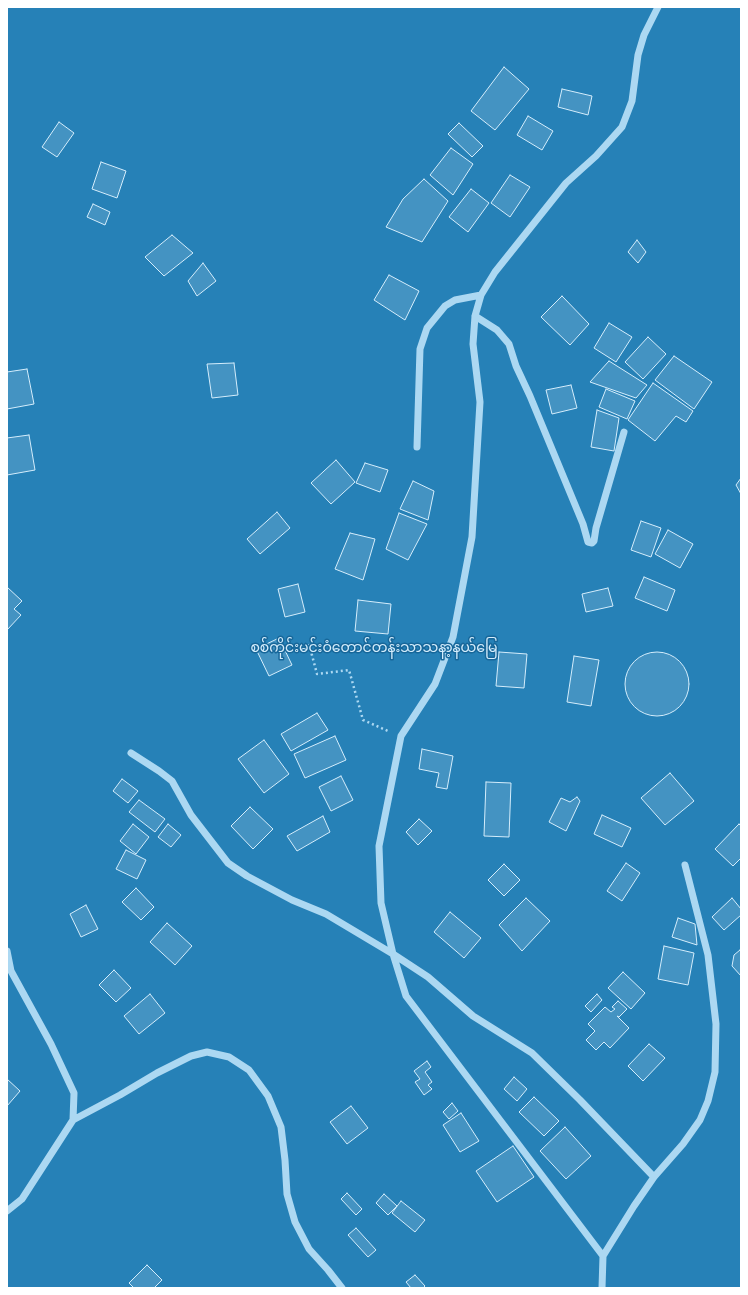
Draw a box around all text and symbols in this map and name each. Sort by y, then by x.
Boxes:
park label: စစ်ကိုင်းမင်းဝံတောင်တန်းသာသနာ့နယ်မြေ [250,640,498,656]

